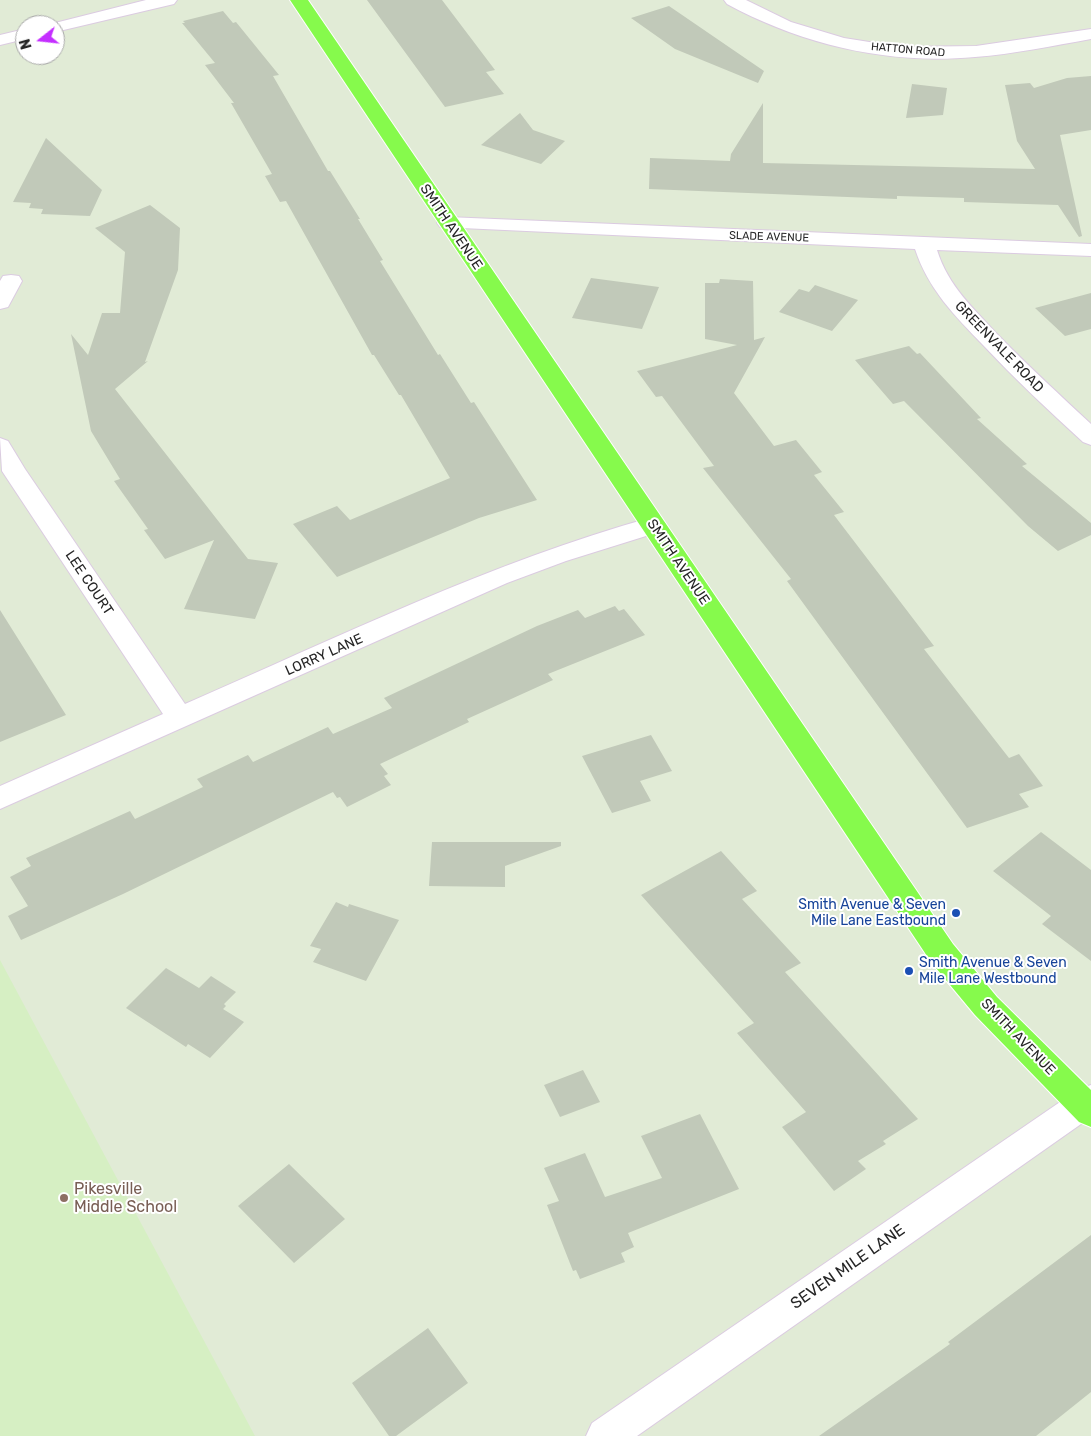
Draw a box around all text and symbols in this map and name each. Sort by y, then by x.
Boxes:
north arrow [15,15,65,65]
text: N [17,37,36,51]
street label: HATTON ROAD [870,40,946,60]
street label: SMITH AVENUE [416,181,486,273]
street label: SLADE AVENUE [729,229,809,245]
street label: GREENVALE ROAD [951,298,1047,396]
street label: SMITH AVENUE [643,516,713,608]
street label: LEE COURT [61,548,117,618]
street label: LORRY LANE [283,630,365,680]
place label: Smith Avenue & Seven Mile Lane Eastbound [798,897,946,930]
marker: Smith Avenue & Seven Mile Lane Eastbound [950,907,962,919]
place label: Smith Avenue & Seven Mile Lane Westbound [919,955,1067,988]
marker: Smith Avenue & Seven Mile Lane Westbound [903,965,915,977]
street label: SMITH AVENUE [977,995,1059,1079]
place label: Pikesville Middle School [74,1179,177,1217]
marker: Pikesville Middle School [58,1192,70,1204]
street label: SEVEN MILE LANE [787,1220,909,1314]

